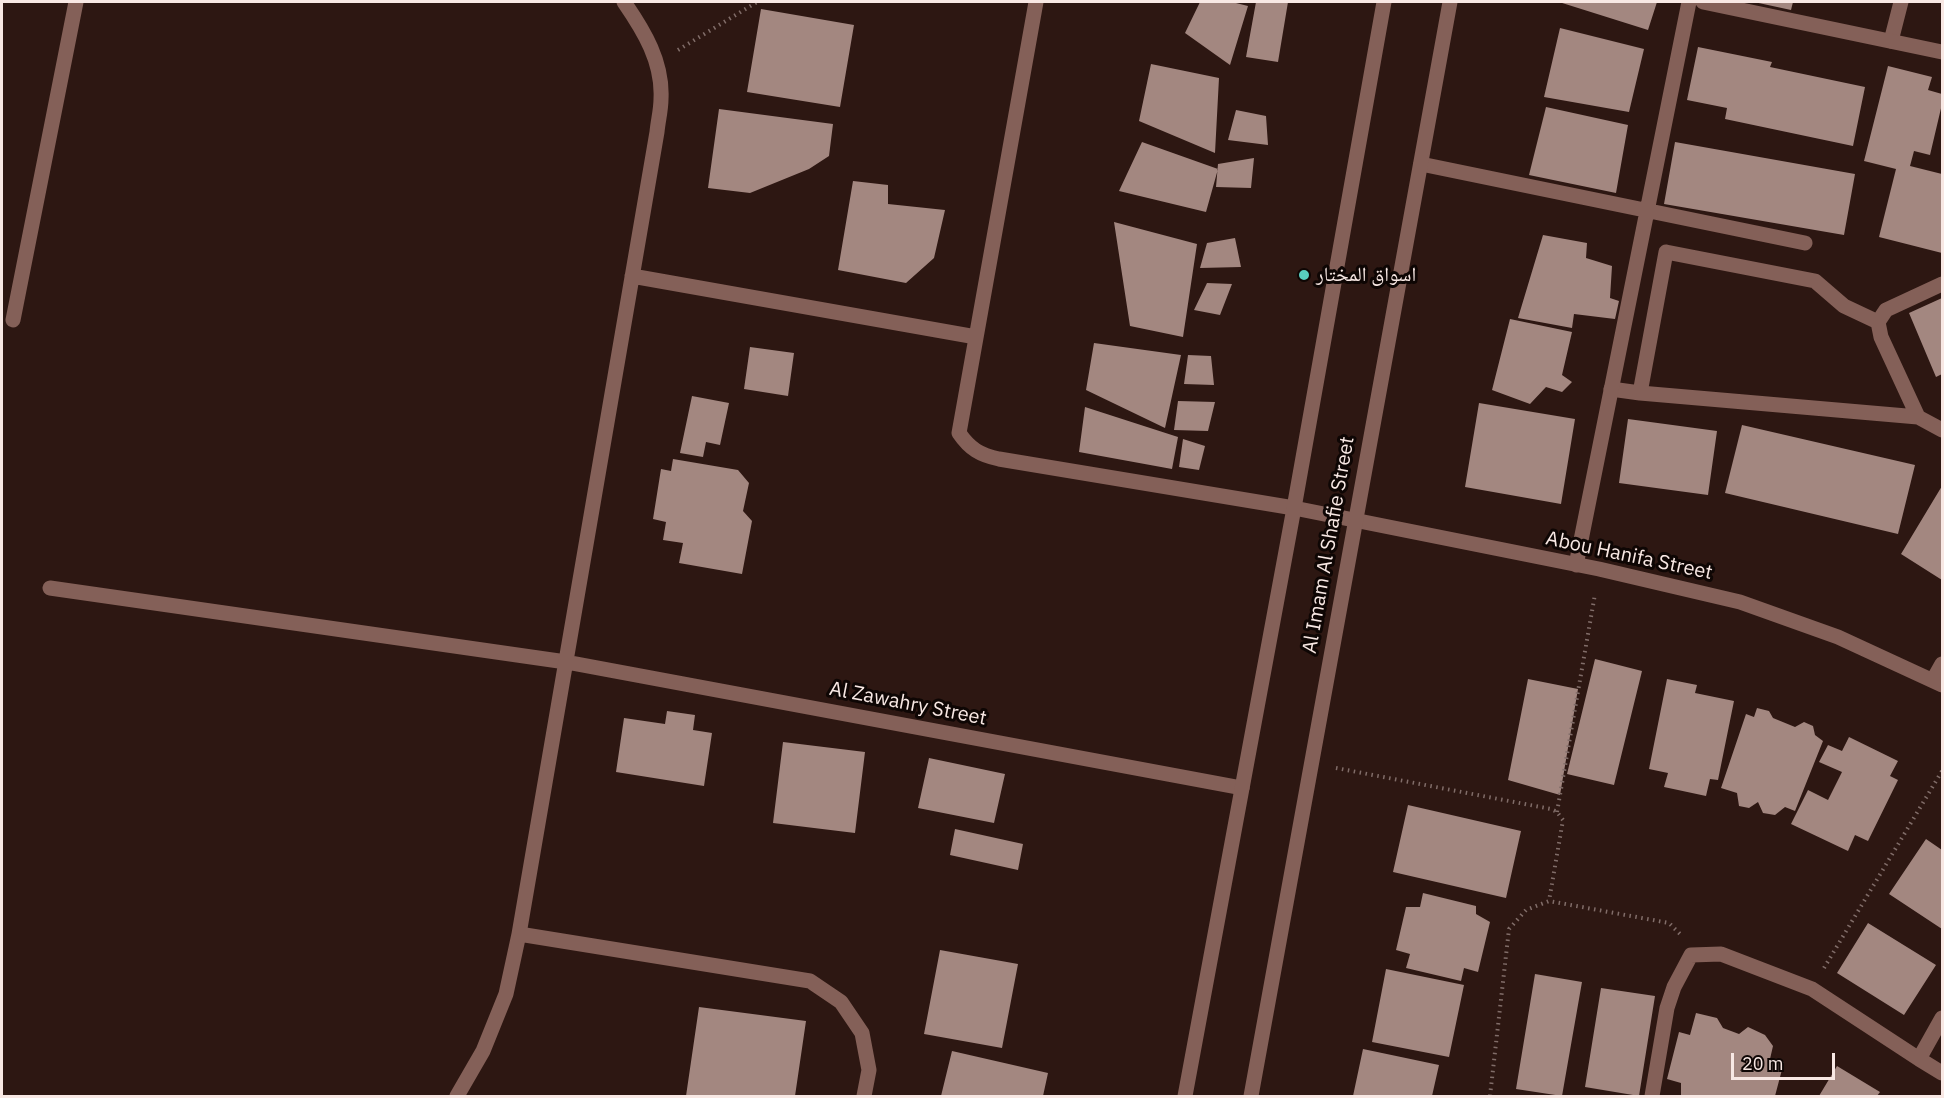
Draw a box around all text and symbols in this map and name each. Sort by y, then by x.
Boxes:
place label: اسواق المختار [1316,263,1416,287]
marker: اسواق المختار [1297,268,1311,282]
street label: Al Imam Al Shafie Street [1298,435,1360,655]
street label: Abou Hanifa Street [1544,527,1714,585]
street label: Al Zawahry Street [827,677,989,731]
scale bar [1734,1041,1838,1079]
text: 20 m [1742,1052,1784,1075]

